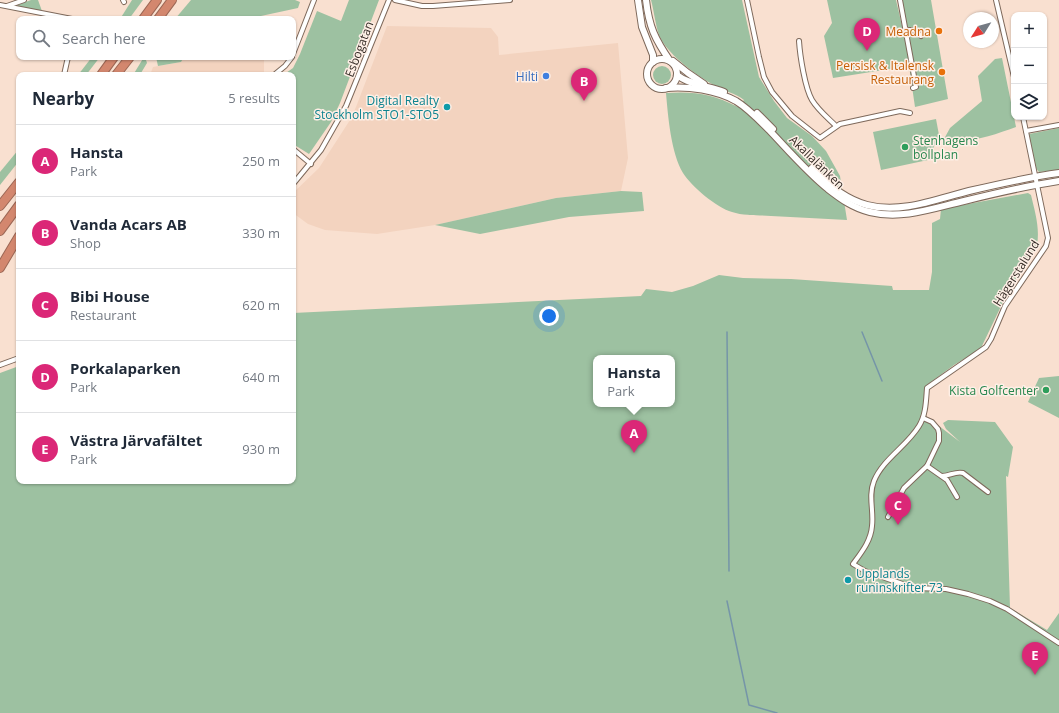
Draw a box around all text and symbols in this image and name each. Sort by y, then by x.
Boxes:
north arrow [963,12,999,48]
map controls [1011,12,1047,120]
button: + [1011,12,1047,48]
search box [16,16,296,60]
pin: D [854,18,880,51]
street label: Esbogatan [341,19,377,79]
place label: Meadna [885,23,931,40]
marker: Meadna [934,26,944,36]
icon: search [30,27,52,49]
text: Search here [62,28,146,48]
button: − [1011,48,1047,84]
place label: Persisk & Italensk Restaurang [836,57,935,88]
marker: Persisk & Italensk Restaurang [937,67,947,77]
place label: Hilti [516,68,538,85]
pin: B [571,68,597,101]
marker: Hilti [541,71,551,81]
button: layers [1011,84,1047,120]
text: Nearby [32,87,94,110]
text: 5 results [228,89,280,107]
place label: Digital Realty Stockholm STO1-STO5 [314,92,440,123]
marker: Digital Realty Stockholm STO1-STO5 [442,102,452,112]
street label: Akallalänken [786,131,848,193]
place label: Stenhagens bollplan [913,132,979,163]
text: Hansta [70,142,123,162]
marker: Stenhagens bollplan [900,142,910,152]
text: A [41,152,49,170]
text: 250 m [242,152,280,170]
text: Park [70,162,97,180]
text: Vanda Acars AB [70,214,187,234]
text: B [41,224,49,242]
text: 330 m [242,224,280,242]
text: Shop [70,234,101,252]
street label: Hägerstalund [989,237,1043,309]
text: Bibi House [70,286,150,306]
text: C [41,296,49,314]
text: 620 m [242,296,280,314]
text: Restaurant [70,306,137,324]
your location [539,306,559,326]
popup [593,355,675,407]
text: Porkalaparken [70,358,181,378]
text: Hansta [607,362,661,382]
text: D [40,368,50,386]
text: 640 m [242,368,280,386]
text: Park [70,378,97,396]
text: Park [607,382,634,400]
place label: Kista Golfcenter [949,382,1038,399]
marker: Kista Golfcenter [1041,385,1051,395]
pin: A [621,420,647,453]
text: Västra Järvafältet [70,430,202,450]
text: E [41,440,49,458]
text: 930 m [242,440,280,458]
text: Park [70,450,97,468]
pin: C [885,492,911,525]
place label: Upplands runinskrifter 73 [856,565,943,596]
marker: Upplands runinskrifter 73 [843,575,853,585]
pin: E [1022,642,1048,675]

